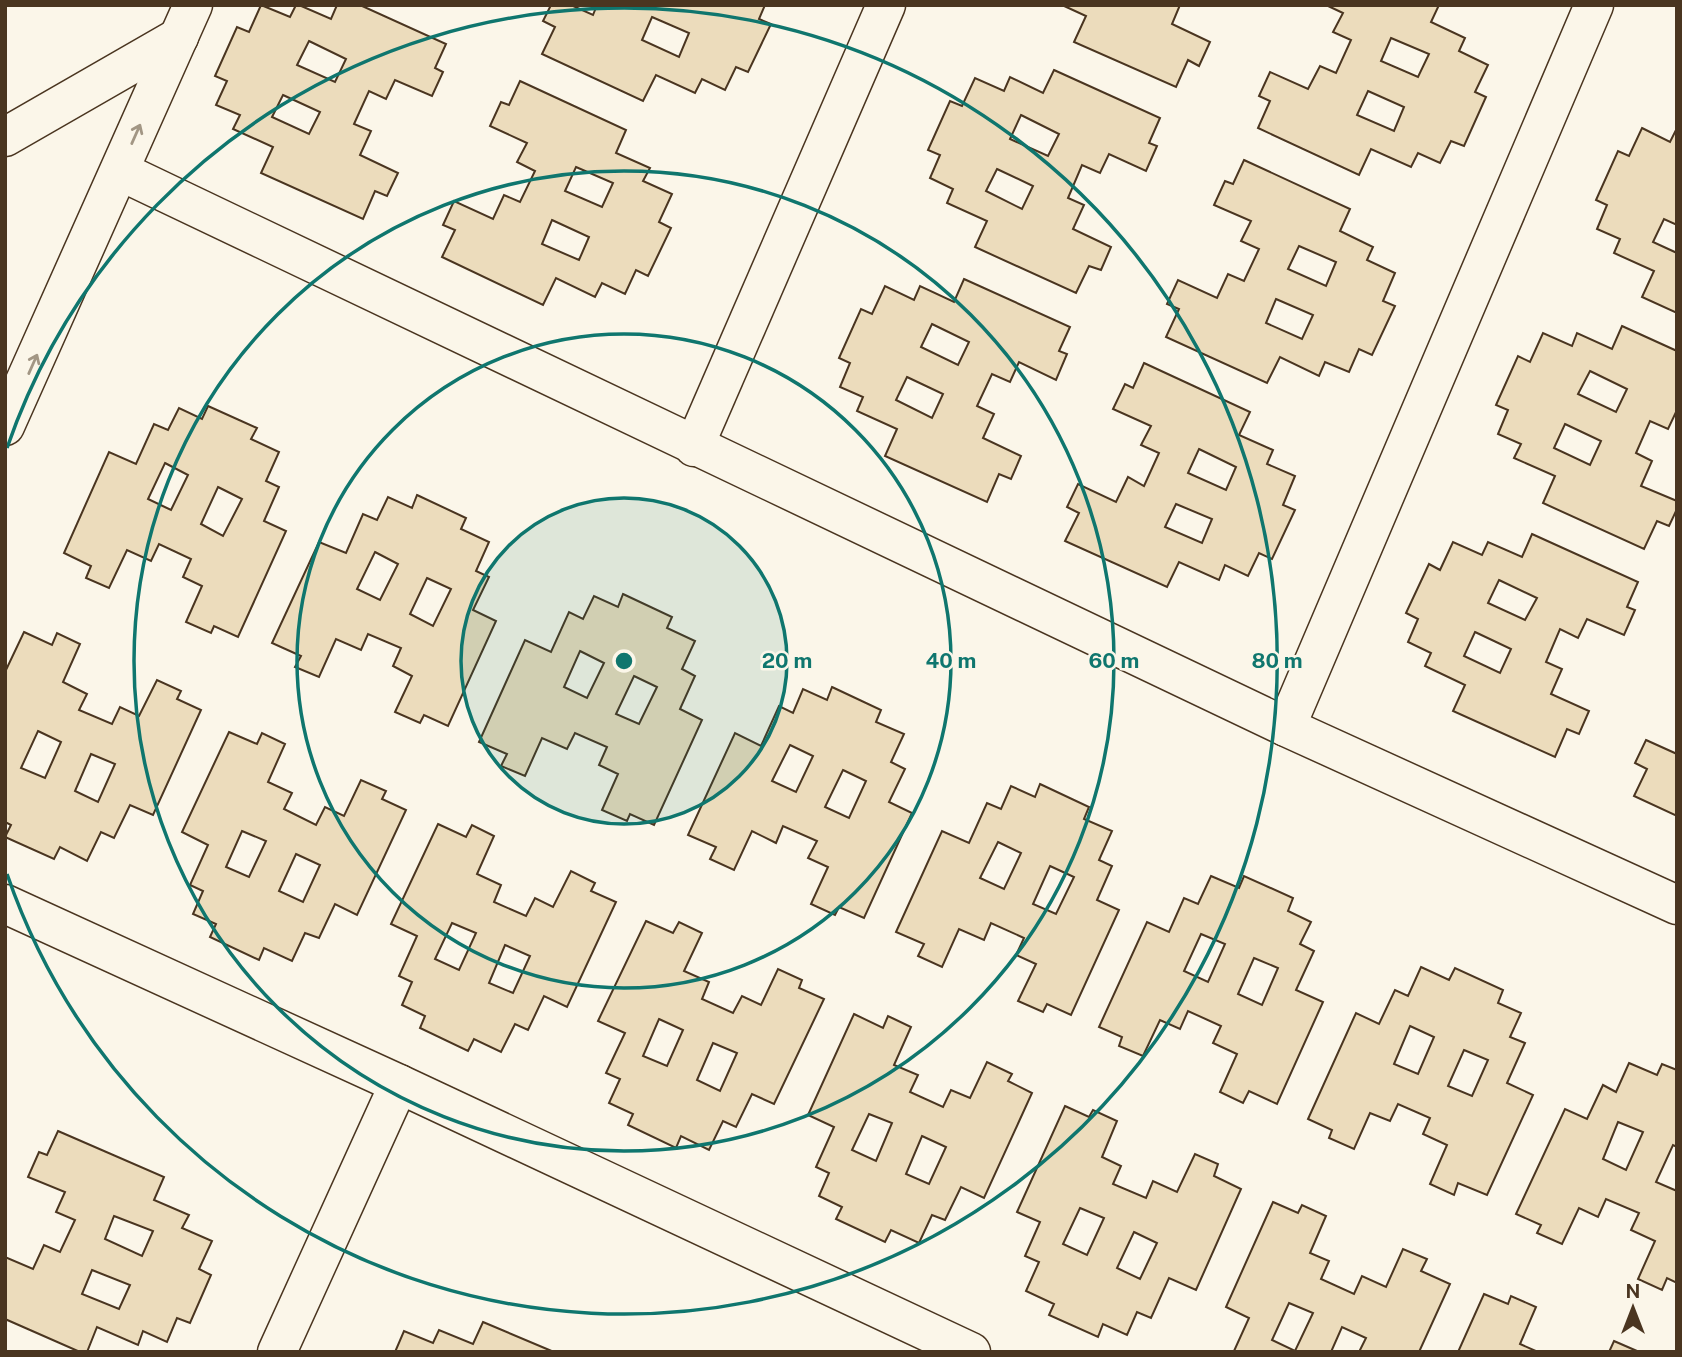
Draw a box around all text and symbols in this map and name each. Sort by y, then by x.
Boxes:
one-way arrow [130,124,143,145]
one-way arrow [27,354,40,375]
text: 20 m [762,648,812,673]
text: 40 m [926,648,976,673]
text: 60 m [1089,648,1139,673]
text: 80 m [1251,648,1303,673]
centre of rings [612,649,636,673]
north arrow [1598,1273,1668,1343]
text: N [1626,1280,1640,1302]

